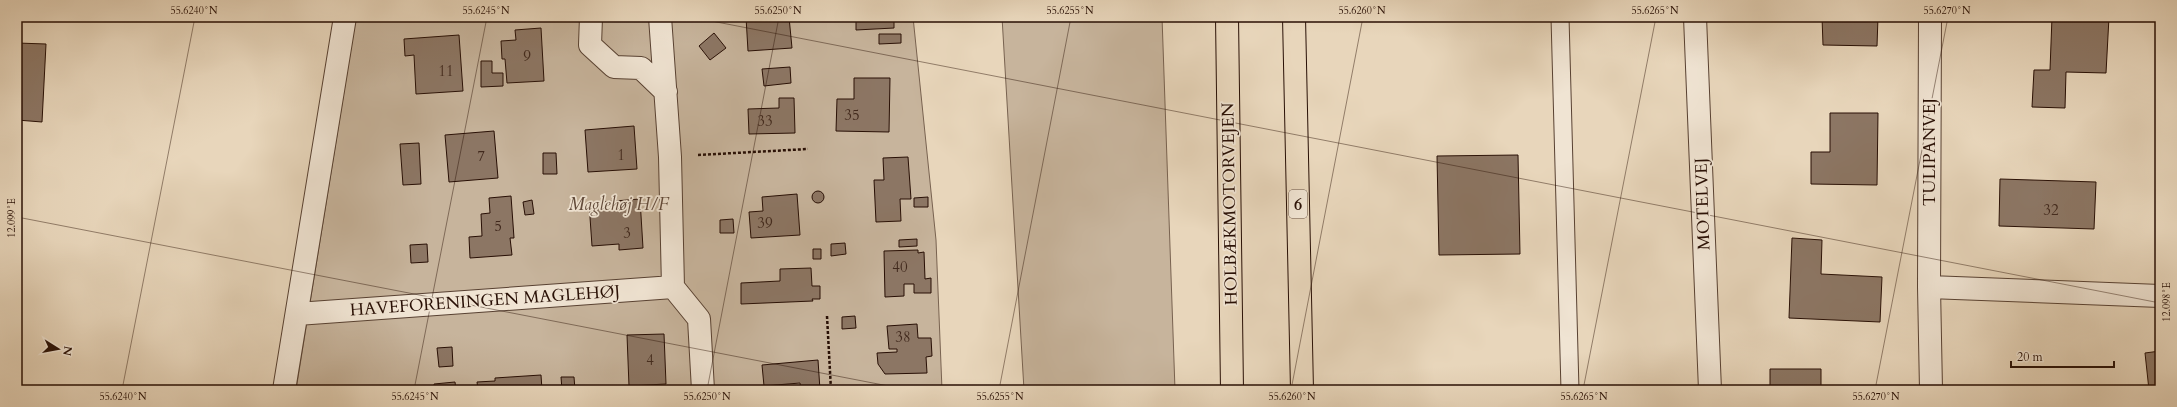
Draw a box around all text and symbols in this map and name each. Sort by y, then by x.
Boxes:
text: 55.6240°N [171,4,218,18]
text: 55.6245°N [463,4,510,18]
text: 55.6250°N [755,4,802,18]
text: 55.6255°N [1047,4,1094,18]
text: 55.6260°N [1339,4,1386,18]
text: 55.6265°N [1632,4,1679,18]
text: 55.6270°N [1924,4,1971,18]
house number: 9 [523,46,531,66]
house number: 11 [438,61,454,81]
street label: TULIPANVEJ [1918,98,1941,206]
street label: HOLBÆKMOTORVEJEN [1216,102,1243,306]
house number: 35 [844,105,860,125]
house number: 33 [757,111,773,131]
house number: 1 [617,145,625,165]
house number: 7 [477,146,485,166]
street label: MOTELVEJ [1689,157,1716,251]
road number: 6 [1289,190,1307,218]
park label: Maglehøj H/F [569,193,670,216]
text: 12.099°E [5,198,19,238]
house number: 32 [2043,200,2059,220]
house number: 39 [757,213,773,233]
house number: 5 [494,216,502,236]
house number: 3 [623,223,631,243]
house number: 40 [892,257,908,277]
street label: HAVEFORENINGEN MAGLEHØJ [349,280,621,321]
text: 12.098°E [2160,282,2174,322]
house number: 38 [895,327,911,347]
north arrow [38,329,78,369]
scale bar [2011,343,2114,369]
text: N [59,345,76,357]
text: 20 m [2017,349,2044,365]
house number: 4 [646,350,654,370]
text: 55.6240°N [100,390,147,404]
text: 55.6245°N [392,390,439,404]
text: 55.6250°N [684,390,731,404]
text: 55.6255°N [977,390,1024,404]
text: 55.6260°N [1269,390,1316,404]
text: 55.6265°N [1561,390,1608,404]
text: 55.6270°N [1853,390,1900,404]

